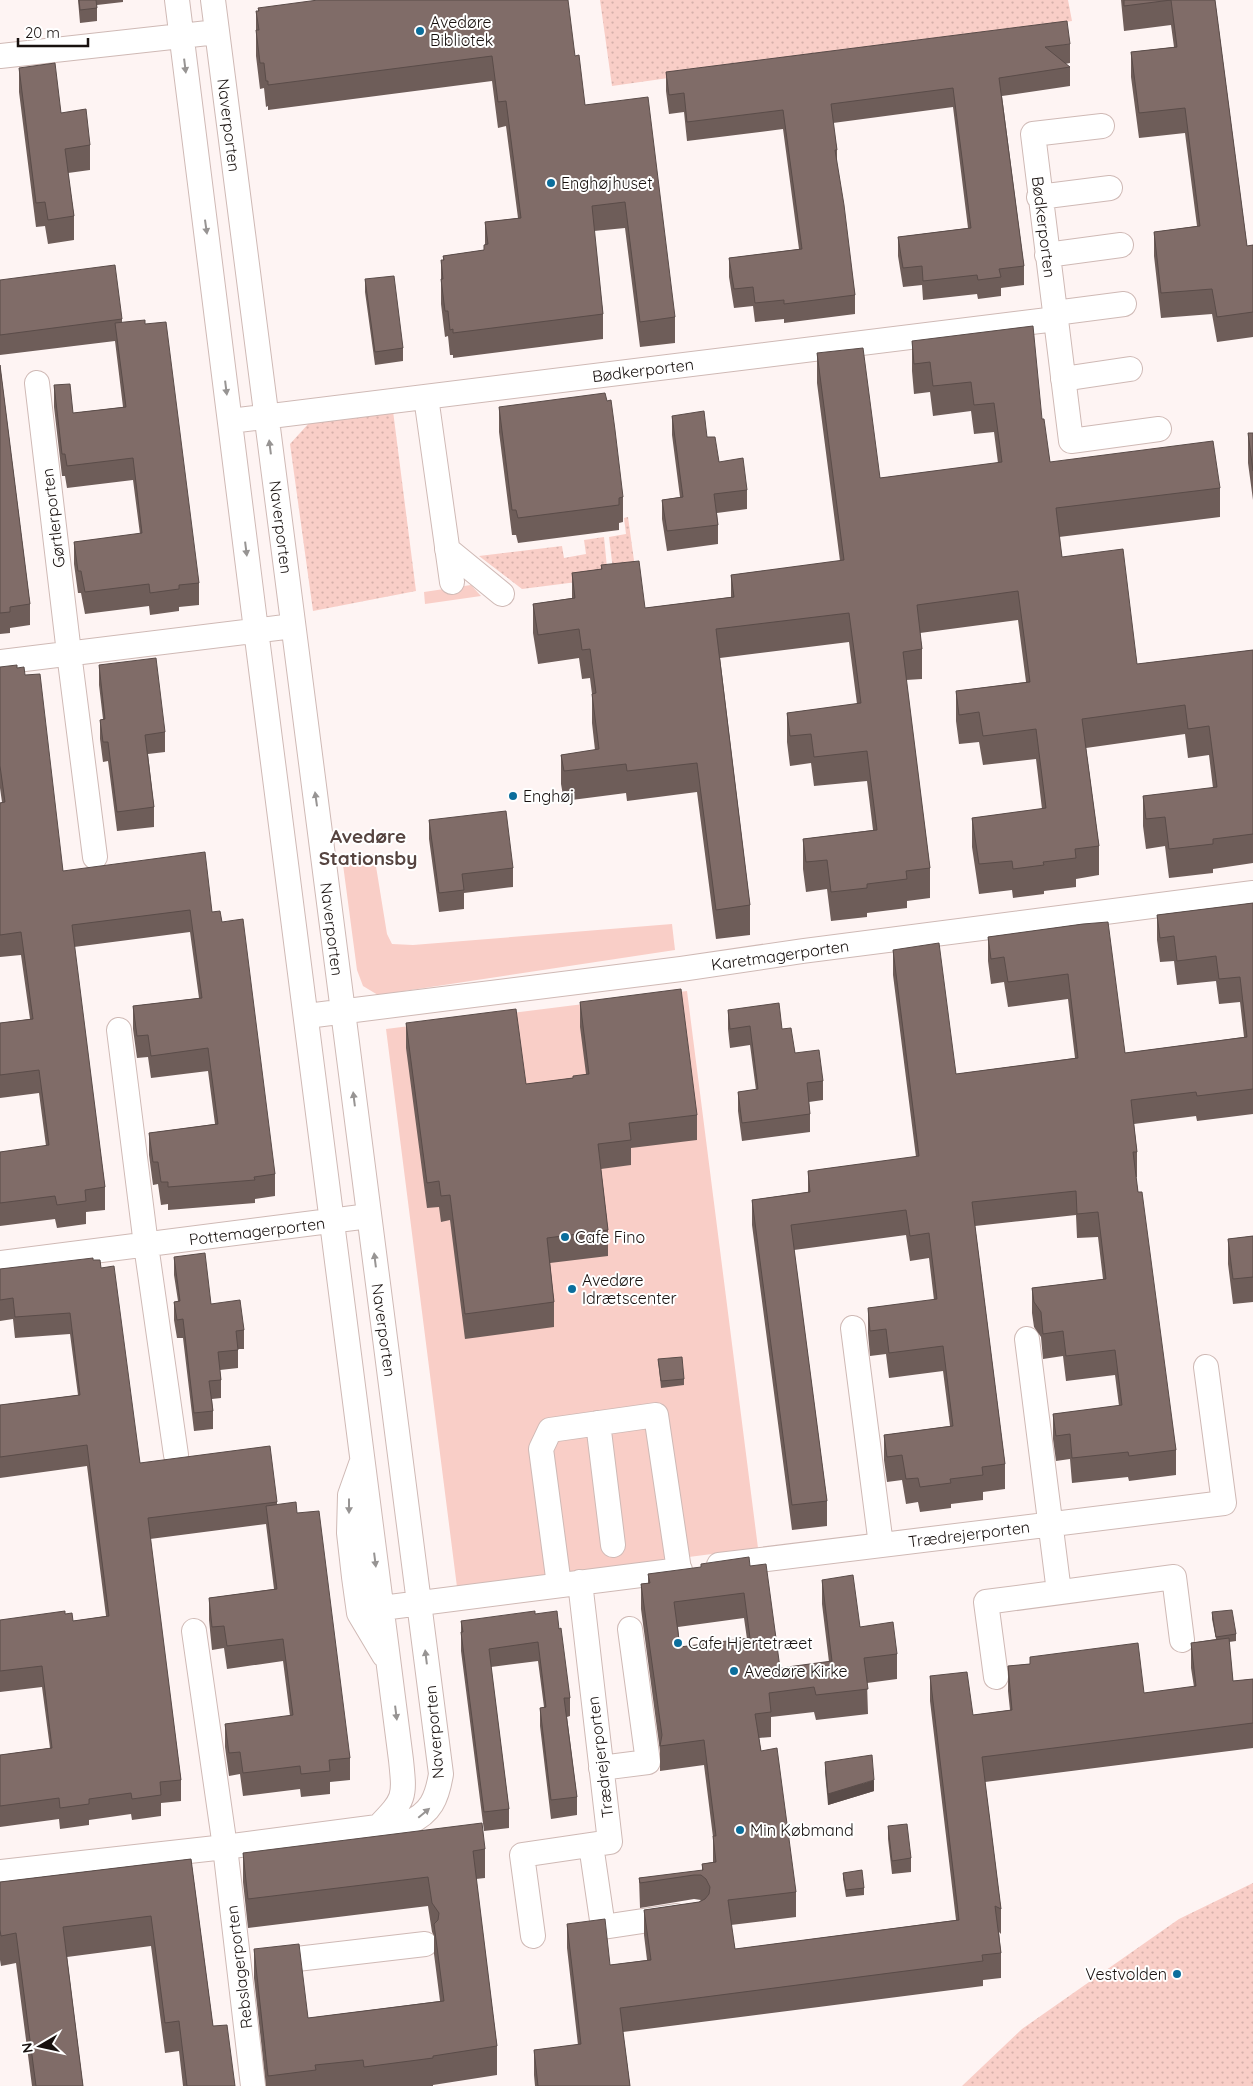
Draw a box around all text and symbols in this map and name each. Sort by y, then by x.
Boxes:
place label: Avedøre Bibliotek [430,12,493,50]
scale bar [18,15,88,47]
text: 20 m [25,23,60,42]
marker: Avedøre Bibliotek [414,25,426,37]
one-way arrow [181,58,189,74]
street label: Naverporten [213,77,245,173]
place label: Enghøjhuset [561,173,653,193]
street label: Bødkerporten [1028,175,1060,279]
marker: Enghøjhuset [545,177,557,189]
one-way arrow [202,219,210,235]
street label: Bødkerporten [591,354,695,386]
one-way arrow [222,380,230,396]
one-way arrow [266,439,274,455]
street label: Gørtlerporten [37,467,69,569]
street label: Naverporten [265,479,297,575]
one-way arrow [243,542,251,558]
place label: Enghøj [523,786,574,806]
marker: Enghøj [507,790,519,802]
one-way arrow [311,791,319,807]
district label: Avedøre Stationsby [319,824,417,870]
street label: Naverporten [316,881,348,977]
street label: Karetmagerporten [710,935,850,975]
one-way arrow [350,1091,358,1107]
street label: Pottemagerporten [188,1213,326,1249]
place label: Cafe Fino [575,1227,645,1247]
marker: Cafe Fino [559,1231,571,1243]
one-way arrow [371,1252,379,1268]
place label: Avedøre Idrætscenter [582,1270,677,1308]
street label: Naverporten [368,1282,400,1378]
marker: Avedøre Idrætscenter [566,1283,578,1295]
one-way arrow [345,1498,353,1514]
street label: Trædrejerporten [907,1517,1031,1551]
one-way arrow [372,1552,380,1568]
place label: Cafe Hjertetræet [688,1633,813,1653]
marker: Cafe Hjertetræet [672,1637,684,1649]
one-way arrow [422,1649,430,1665]
place label: Avedøre Kirke [744,1661,848,1681]
marker: Avedøre Kirke [728,1665,740,1677]
street label: Naverporten [420,1684,448,1780]
street label: Trædrejerporten [583,1695,617,1819]
one-way arrow [392,1705,400,1721]
one-way arrow [417,1808,430,1819]
place label: Min Købmand [750,1820,854,1840]
marker: Min Købmand [734,1824,746,1836]
street label: Rebslagerporten [222,1904,256,2030]
place label: Vestvolden [1085,1964,1167,1984]
marker: Vestvolden [1171,1968,1183,1980]
north arrow [15,2021,65,2071]
text: N [17,2042,37,2055]

